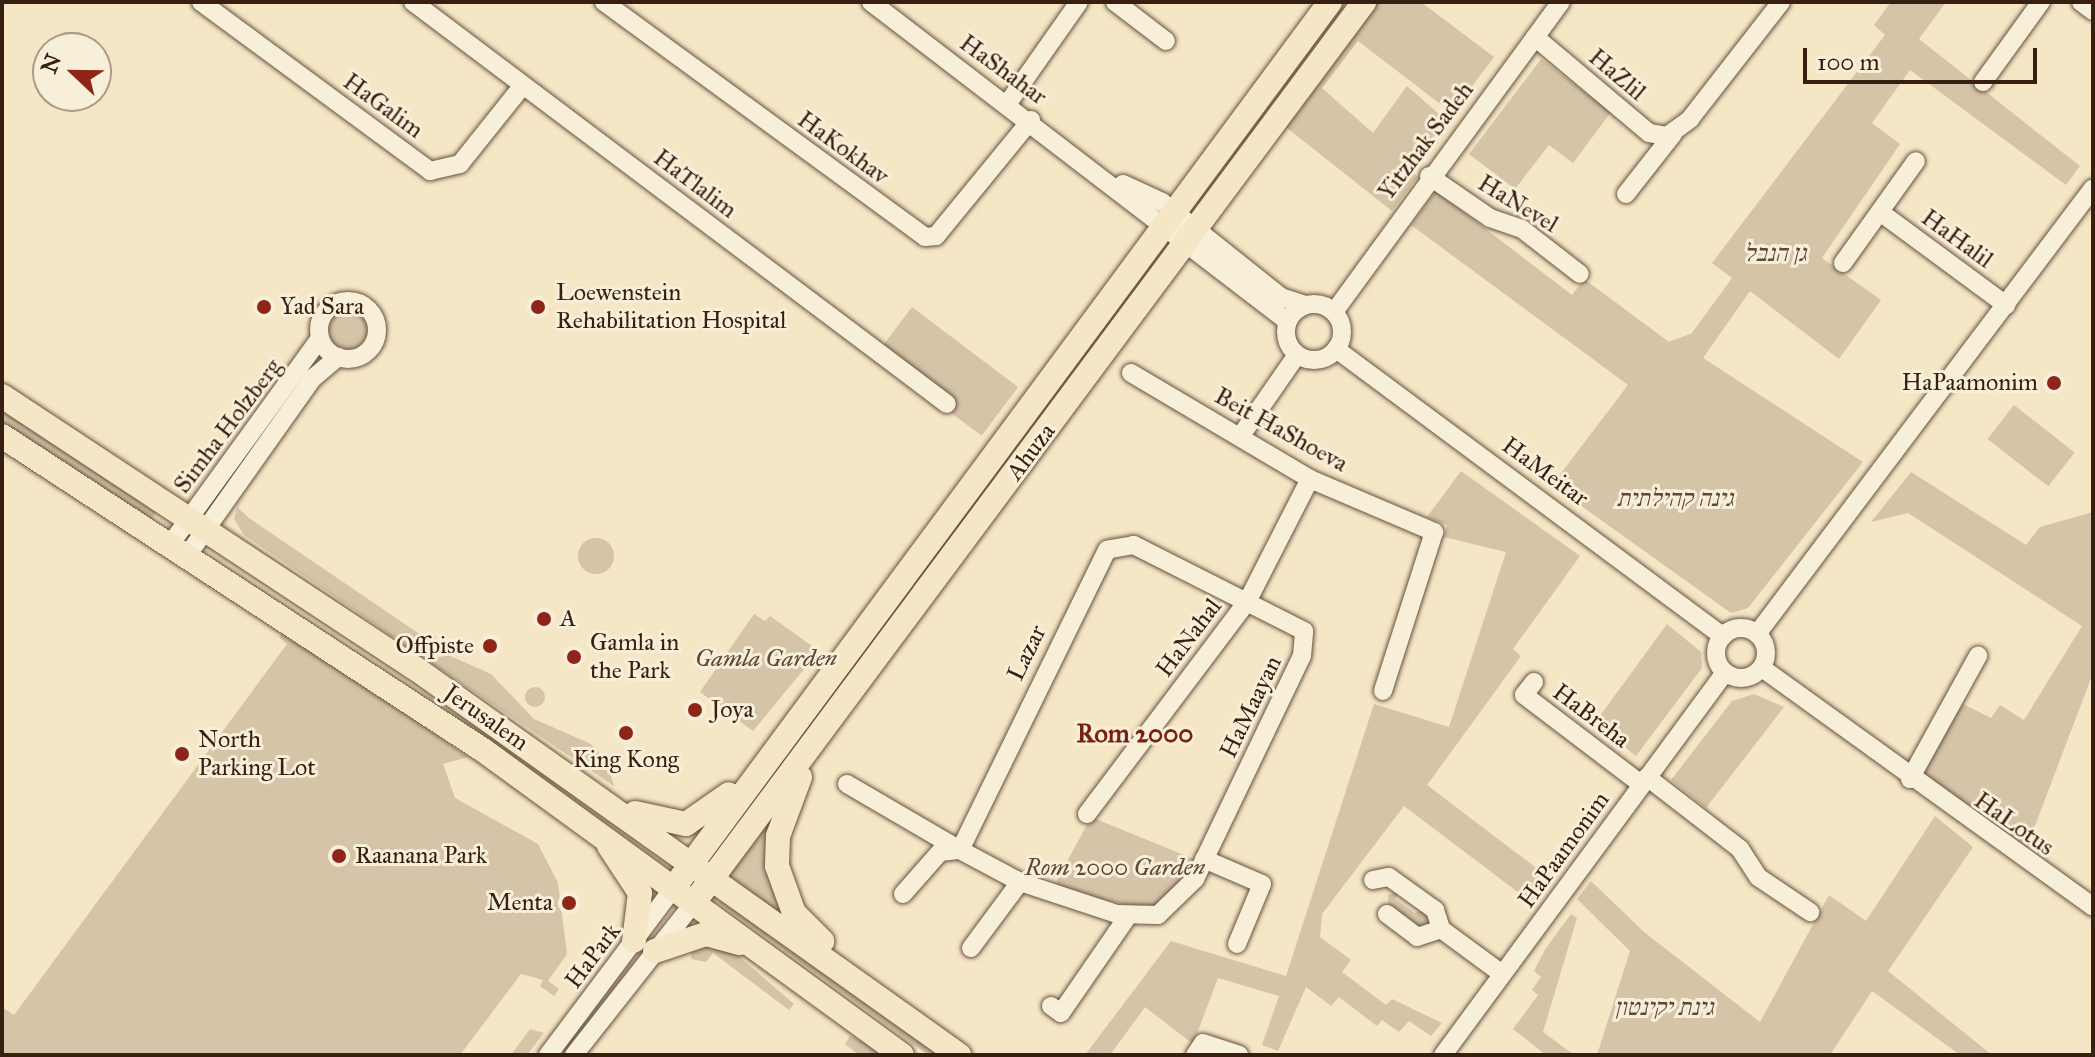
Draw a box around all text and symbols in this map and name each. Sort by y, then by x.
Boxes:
street label: HaShahar [954,29,1052,111]
north arrow [32,32,112,112]
scale bar [1807,32,2041,82]
street label: HaZlil [1583,43,1651,107]
text: 100 m [1817,47,1880,77]
text: N [35,50,67,77]
street label: HaGalim [337,67,429,145]
street label: Yitzhak Sadeh [1372,76,1480,206]
street label: HaKokhav [792,105,894,191]
street label: HaTlalim [648,143,742,225]
street label: HaNevel [1473,169,1563,239]
street label: HaHalil [1916,203,1998,275]
park label: גן הנבל [1744,240,1806,268]
place label: Loewenstein Rehabilitation Hospital [556,279,786,335]
place label: Yad Sara [280,293,364,321]
marker: Loewenstein Rehabilitation Hospital [527,296,549,318]
marker: Yad Sara [255,298,273,316]
street label: Simha Holzberg [168,353,288,499]
place label: HaPaamonim [1901,369,2038,397]
marker: HaPaamonim [2045,374,2063,392]
street label: Beit HaShoeva [1209,382,1353,478]
street label: Ahuza [1000,418,1062,486]
street label: HaMeitar [1496,431,1594,513]
park label: גינה קהילתית [1617,485,1733,513]
street label: HaNahal [1150,593,1228,683]
place label: A [560,605,576,633]
marker: A [535,610,553,628]
street label: Lazar [1001,621,1053,685]
place label: Gamla in the Park [590,629,679,685]
place label: Offpiste [396,632,474,660]
marker: Offpiste [481,637,499,655]
park label: Gamla Garden [695,645,837,673]
marker: Gamla in the Park [565,648,583,666]
street label: HaMaayan [1214,651,1288,763]
street label: Jerusalem [438,678,534,758]
street label: HaBreha [1547,678,1635,754]
place label: Joya [711,696,754,724]
marker: Joya [686,701,704,719]
district label: Rom 2000 [1077,718,1193,750]
marker: King Kong [617,724,635,742]
place label: North Parking Lot [198,726,316,782]
marker: North Parking Lot [173,745,191,763]
place label: King Kong [573,746,679,774]
street label: HaPaamonim [1512,786,1616,914]
street label: HaLotus [1968,786,2060,862]
place label: Raanana Park [355,842,487,870]
marker: Raanana Park [330,847,348,865]
park label: Rom 2000 Garden [1025,854,1205,882]
place label: Menta [487,889,553,917]
marker: Menta [560,894,578,912]
street label: HaPark [559,918,627,994]
park label: גינת יקינטון [1614,994,1714,1022]

